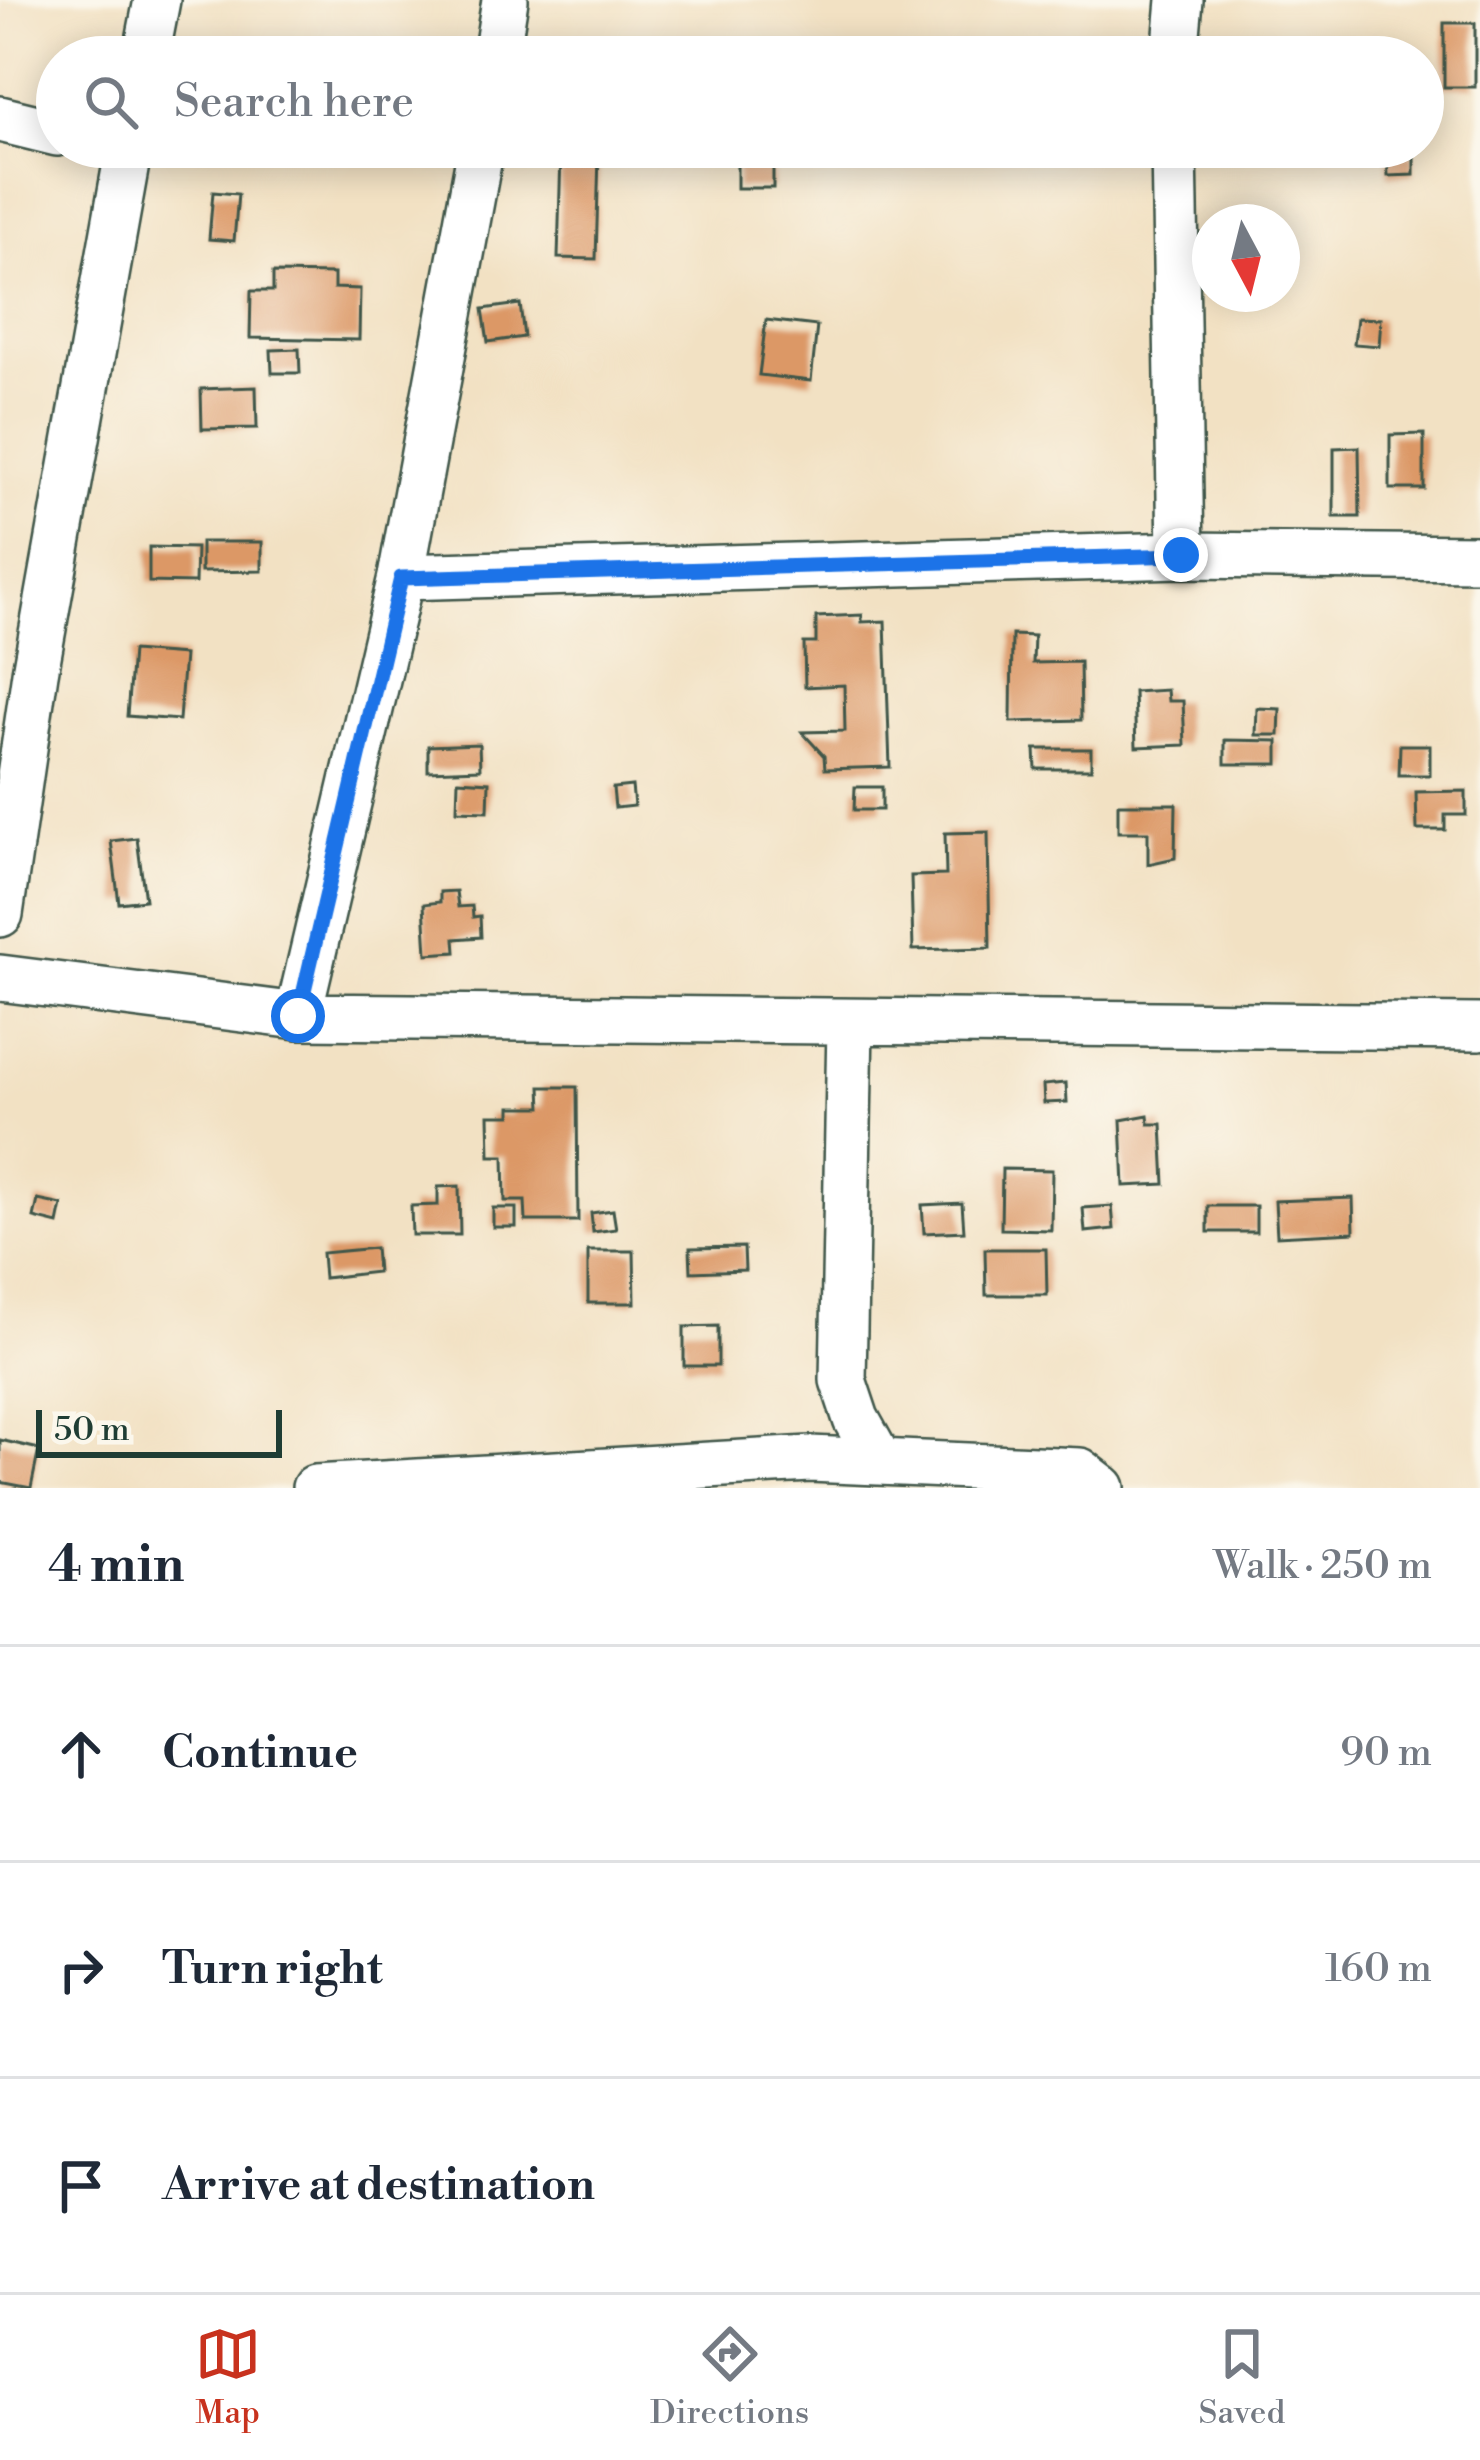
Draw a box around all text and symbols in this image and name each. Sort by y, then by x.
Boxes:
search box [36,36,1444,168]
icon: search [78,69,144,135]
text: Search here [174,74,414,131]
north arrow [1192,204,1300,312]
route end [1154,528,1208,582]
route start [271,989,325,1043]
scale bar [36,1404,282,1457]
text: 50 m [54,1410,130,1451]
text: 4 min [48,1534,184,1598]
text: Walk · 250 m [1213,1542,1432,1591]
icon: ahead [48,1721,114,1787]
text: Continue [162,1725,358,1782]
text: 90 m [1340,1729,1432,1778]
icon: right [48,1937,114,2003]
text: Turn right [162,1941,383,1998]
text: 160 m [1325,1945,1432,1994]
icon: arrive [48,2153,114,2219]
text: Arrive at destination [162,2157,595,2214]
tab: Map [195,2321,261,2434]
tab: Directions [650,2321,809,2434]
tab: Saved [1199,2321,1285,2434]

